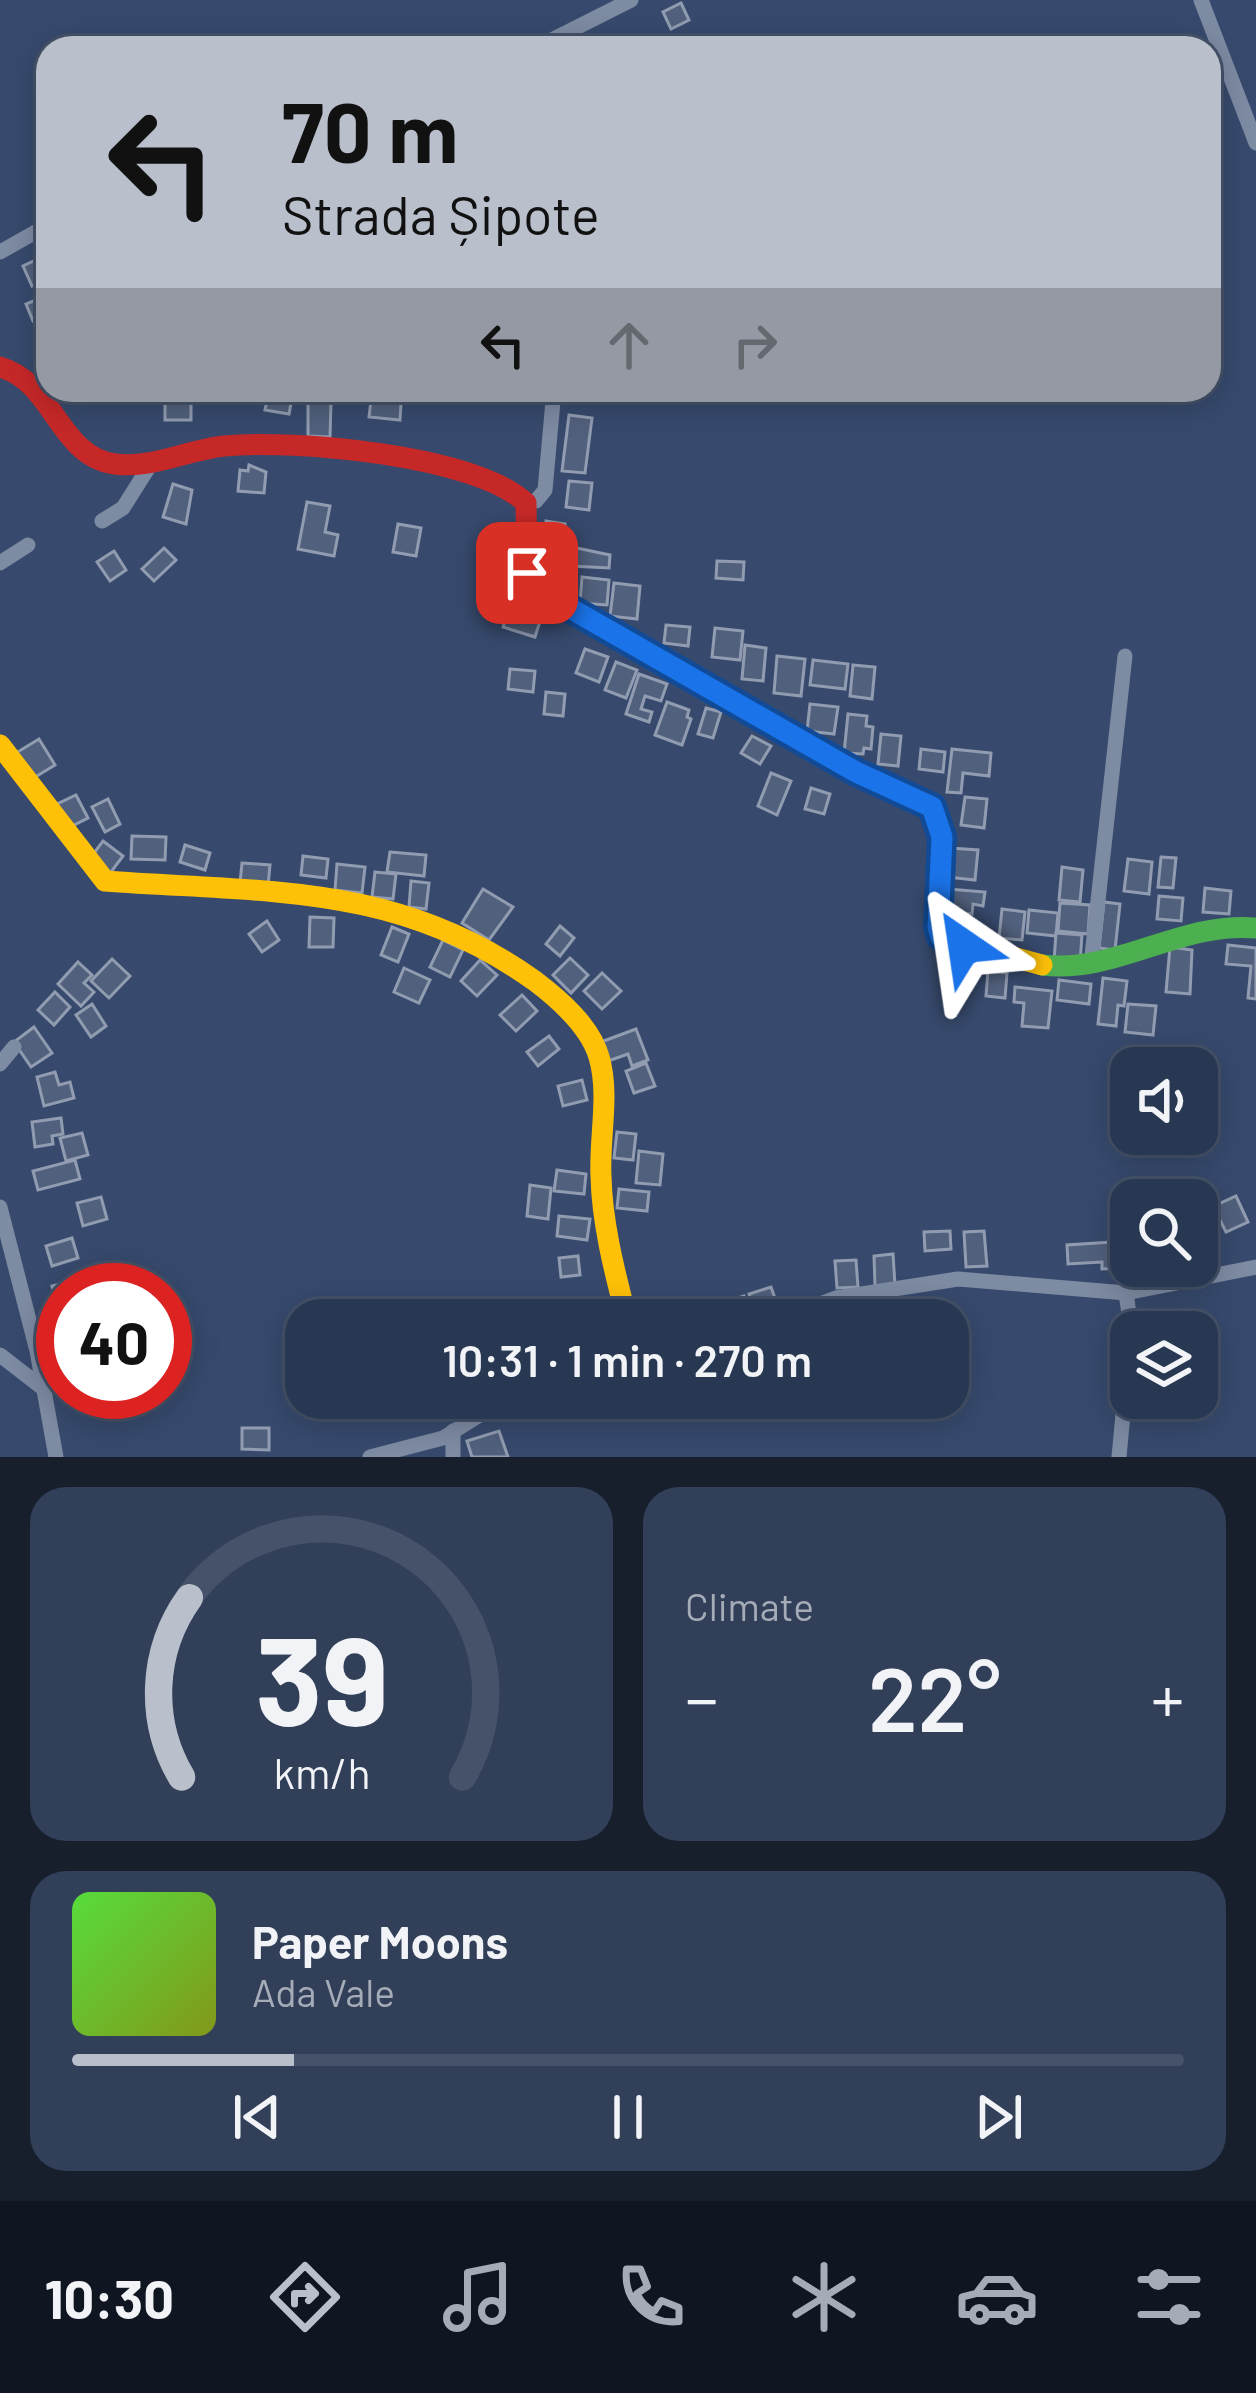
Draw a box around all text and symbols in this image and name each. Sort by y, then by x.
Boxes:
text: 70 m [282,79,458,180]
icon: left [84,84,240,240]
text: Strada Șipote [282,181,600,246]
icon: left [470,312,536,378]
icon: ahead [596,312,662,378]
icon: right [722,312,788,378]
pin [476,522,578,624]
icon: arrive [494,540,560,606]
position arrow [901,883,1027,1009]
map controls [1110,1047,1218,1419]
button: sound [1110,1047,1218,1155]
button: search [1110,1179,1218,1287]
speed limit sign: 40 [36,1263,192,1419]
button: layers [1110,1311,1218,1419]
text: 10:31 · 1 min · 270 m [442,1332,812,1386]
text: Climate [685,1582,814,1629]
text: 39 [255,1601,388,1751]
text: 22° [868,1642,1001,1750]
text: − [685,1657,718,1736]
text: + [1151,1657,1184,1736]
text: km/h [273,1746,370,1798]
text: Paper Moons [252,1914,508,1968]
text: Ada Vale [252,1968,395,2015]
icon: previous [224,2084,290,2150]
icon: pause [595,2084,661,2150]
icon: next [966,2084,1032,2150]
icon: directions [263,2255,347,2339]
icon: music [436,2255,520,2339]
icon: phone [609,2255,693,2339]
icon: climate [782,2255,866,2339]
icon: car [955,2255,1039,2339]
icon: filters [1127,2255,1211,2339]
text: 10:30 [44,2265,174,2330]

